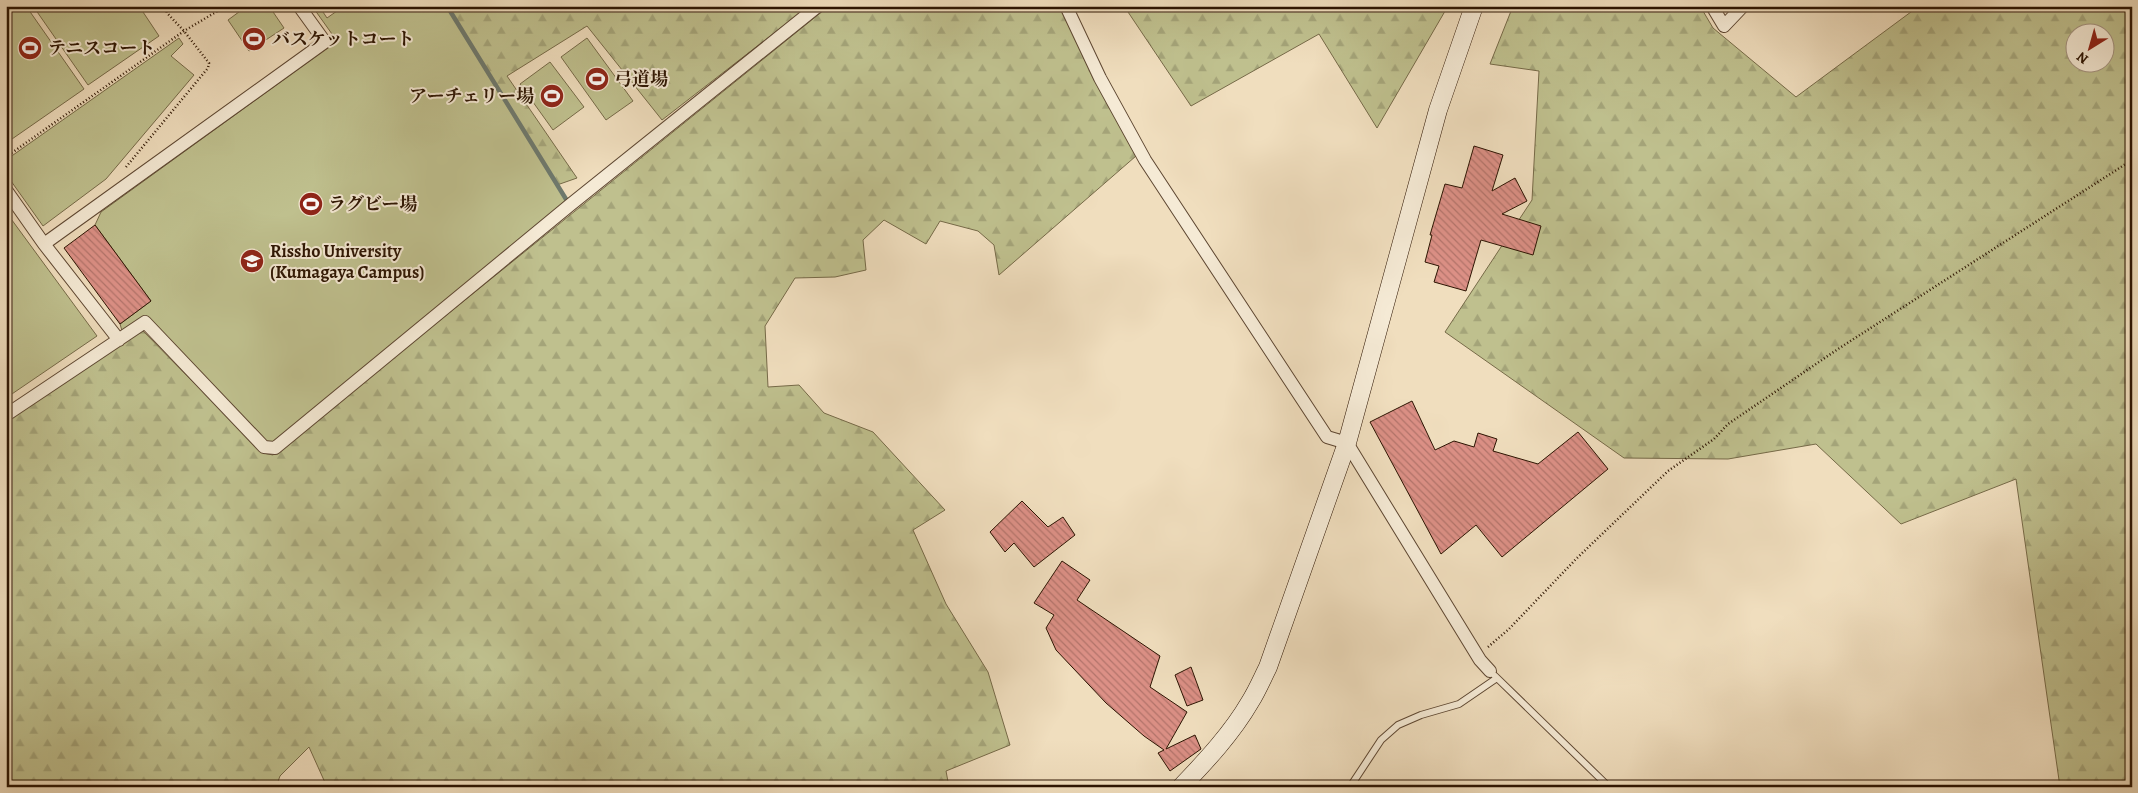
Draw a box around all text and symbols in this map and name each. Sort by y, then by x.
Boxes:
north arrow [2066,22,2116,72]
sports icon: バスケットコート [241,26,267,52]
place label: バスケットコート [272,27,414,51]
sports icon: テニスコート [17,35,43,61]
place label: テニスコート [48,36,155,60]
text: N [2073,47,2092,69]
sports icon: 弓道場 [584,66,610,92]
place label: 弓道場 [614,67,668,91]
sports icon: アーチェリー場 [539,83,565,109]
place label: アーチェリー場 [409,84,534,108]
sports icon: ラグビー場 [298,191,324,217]
place label: ラグビー場 [328,192,417,216]
place label: Rissho University (Kumagaya Campus) [270,239,425,284]
school or university icon: Rissho University (Kumagaya Campus) [239,248,265,274]

